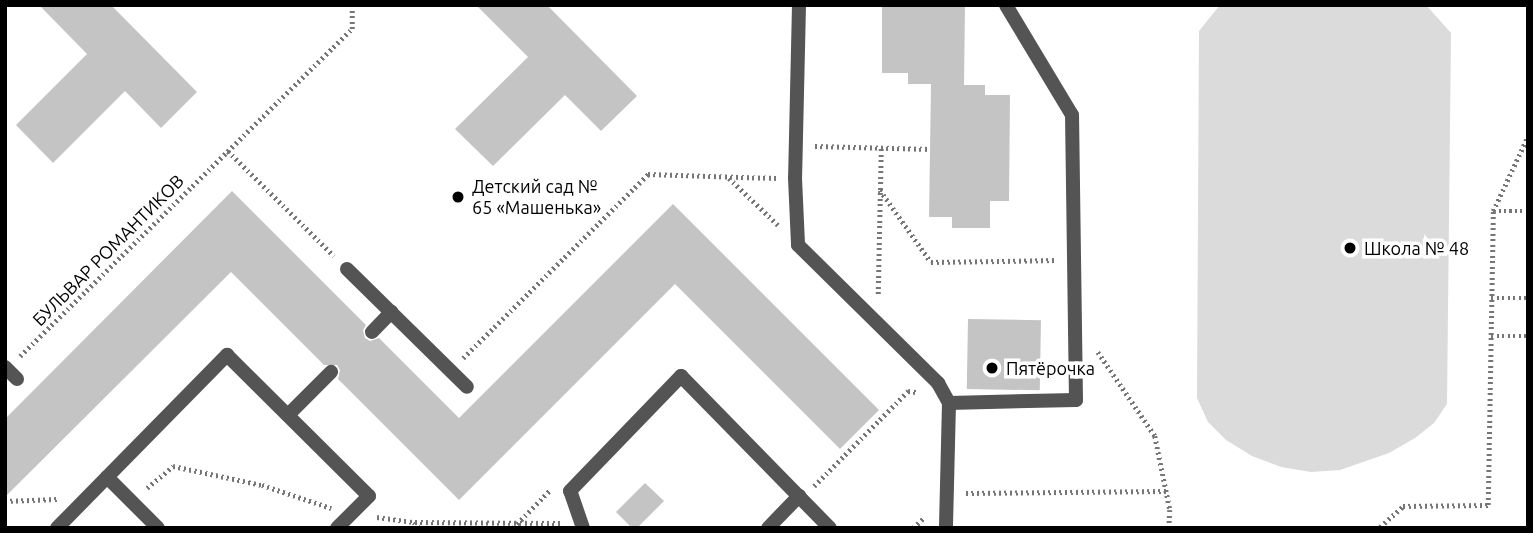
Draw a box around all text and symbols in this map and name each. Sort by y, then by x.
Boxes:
street label: БУЛЬВАР РОМАНТИКОВ [28,170,188,330]
place label: Детский сад № 65 «Машенька» [472,176,601,218]
marker: Детский сад № 65 «Машенька» [450,189,466,205]
place label: Школа № 48 [1364,237,1469,259]
marker: Школа № 48 [1342,240,1358,256]
place label: Пятёрочка [1006,357,1095,379]
marker: Пятёрочка [984,360,1000,376]

